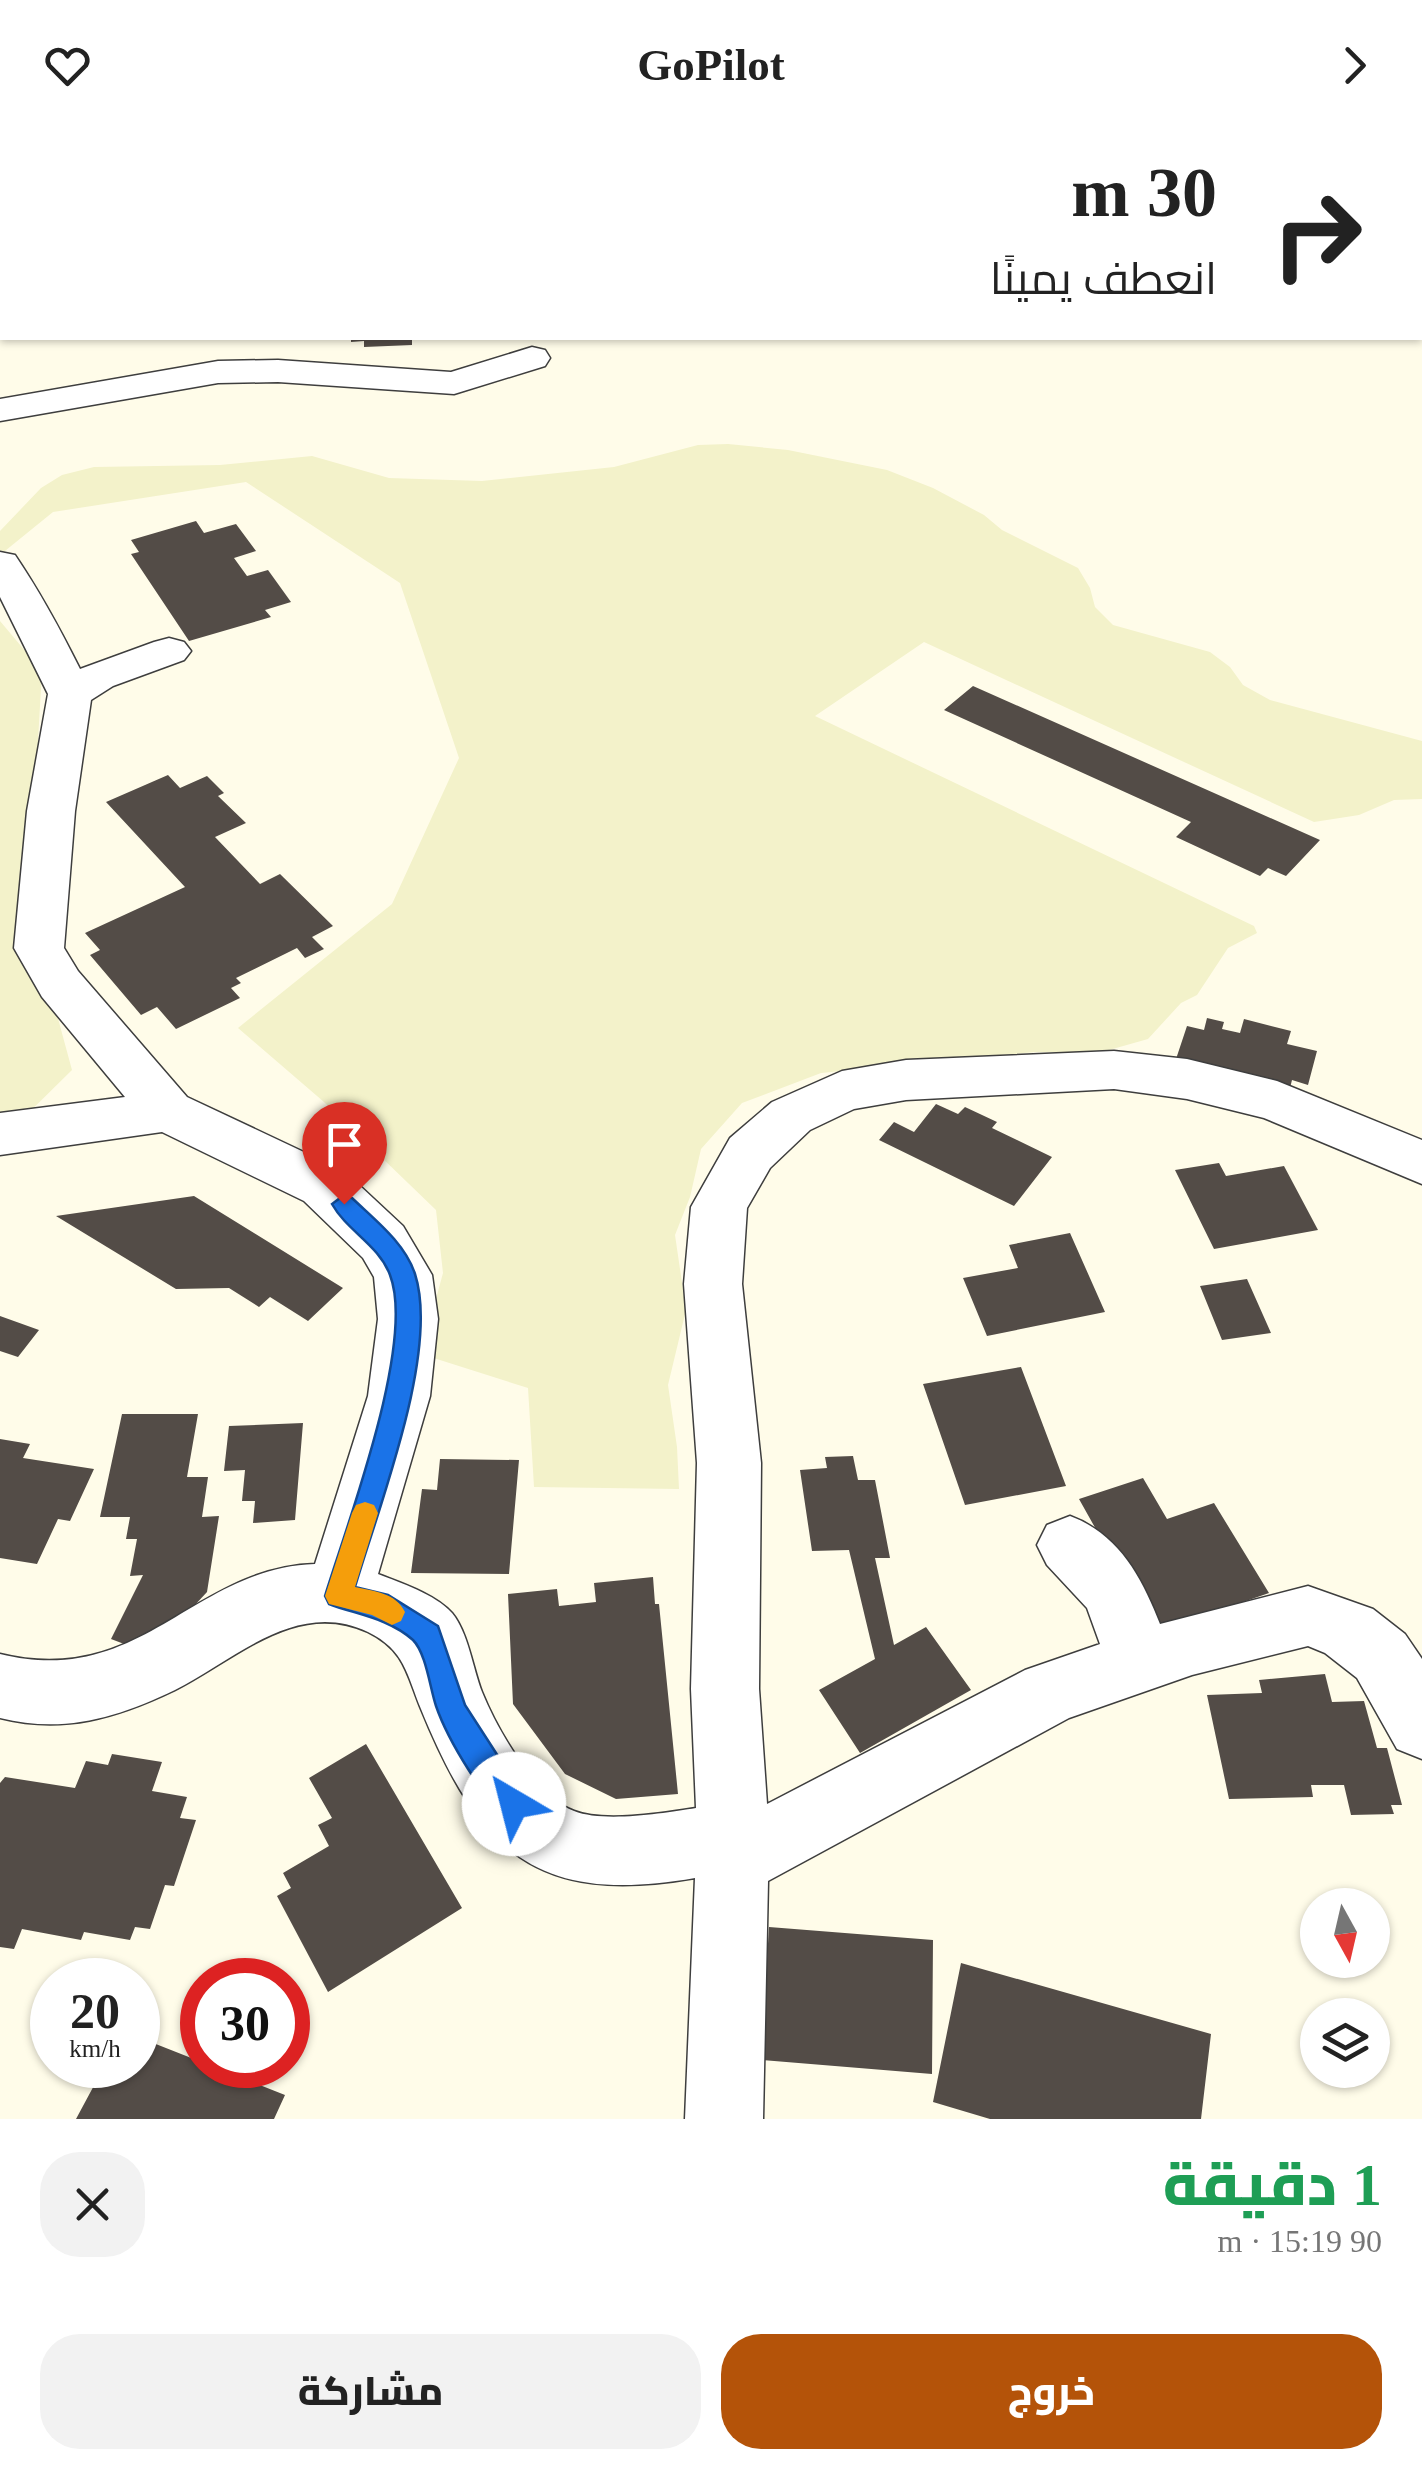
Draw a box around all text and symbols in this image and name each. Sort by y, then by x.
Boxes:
icon: heart [40,38,95,93]
icon: forward [1327,38,1382,93]
text: GoPilot [637,40,785,90]
text: 30 m [1071,154,1217,231]
icon: right [1252,170,1382,300]
text: انعطف يمينًا [990,254,1217,304]
pin [302,1102,387,1205]
icon: arrive [317,1117,372,1172]
position arrow [462,1752,566,1856]
north arrow [1300,1888,1390,1978]
map controls [1300,1888,1390,2088]
speed limit sign: 30 [180,1958,310,2088]
text: 20 [70,1983,120,2039]
button: layers [1300,1998,1390,2088]
text: km/h [69,2035,121,2062]
button: close [40,2152,145,2257]
text: 1 دقيقة [1163,2152,1382,2218]
text: 90 m · 15:19 [1218,2223,1382,2259]
button: مشاركة [40,2334,701,2449]
button: خروج [721,2334,1382,2449]

